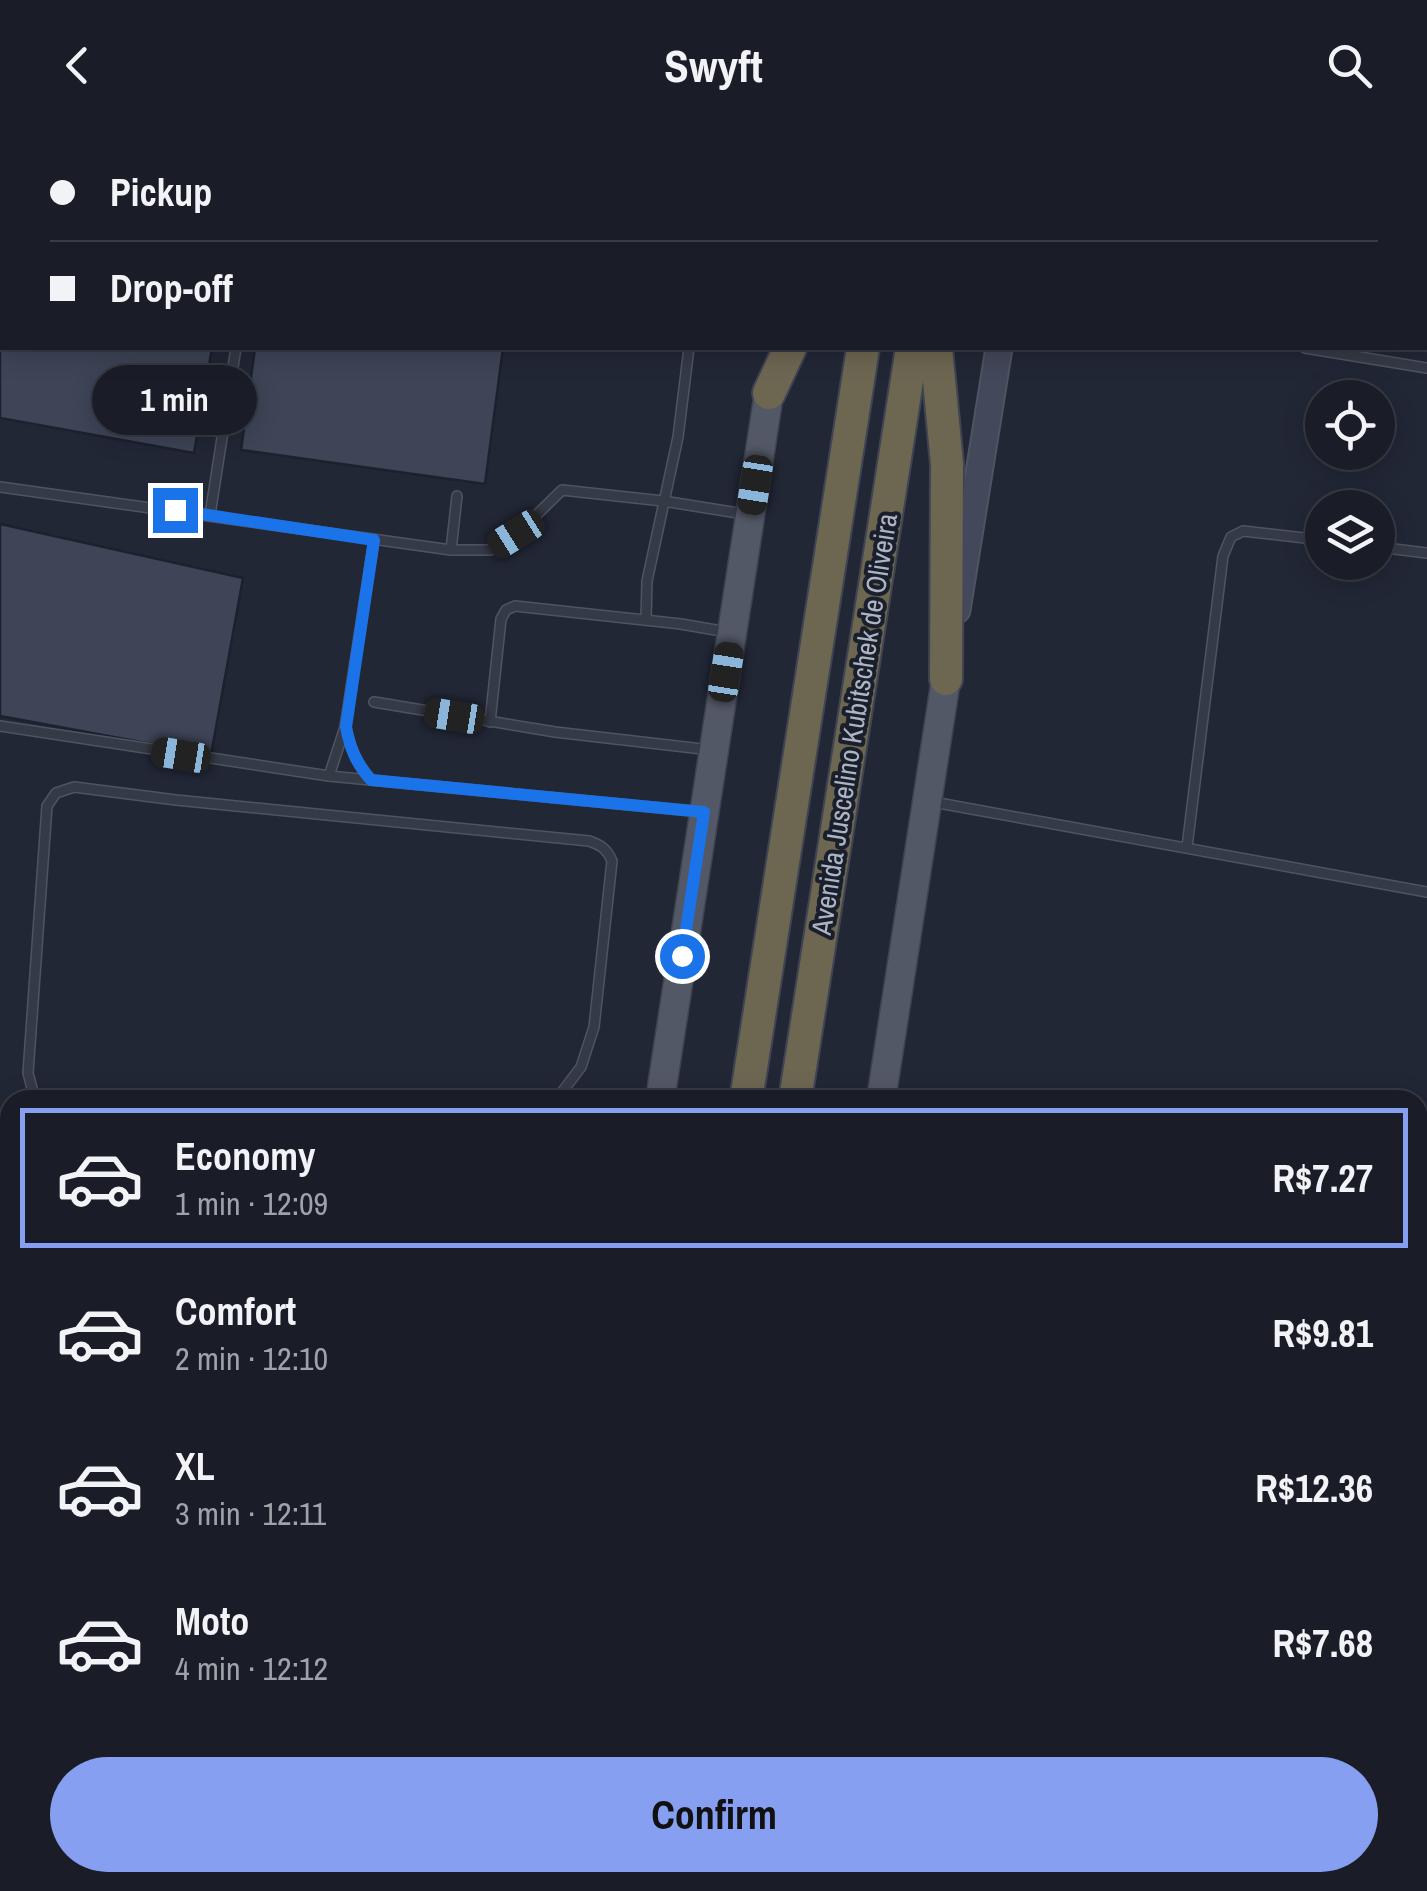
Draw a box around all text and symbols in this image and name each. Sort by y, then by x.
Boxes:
text: Swyft [664,35,763,96]
icon: back [50,38,105,93]
icon: search [1322,38,1377,93]
text: Pickup [110,167,212,218]
text: Drop-off [110,263,233,314]
callout: 1 min [92,365,258,435]
text: 1 min [140,378,209,421]
map controls [1305,380,1395,580]
button: locate [1305,380,1395,470]
car [735,453,775,517]
route end [153,488,198,533]
button: layers [1305,490,1395,580]
car [483,505,549,563]
street label: Avenida Juscelino Kubitschek de Oliveira [802,510,906,938]
car [706,640,746,704]
car [422,696,486,736]
car [149,735,213,775]
route start [660,934,705,979]
text: Economy [175,1131,315,1182]
icon: car [55,1133,145,1223]
text: R$7.27 [1273,1153,1373,1204]
text: 1 min · 12:09 [175,1182,328,1225]
text: Comfort [175,1286,296,1337]
icon: car [55,1288,145,1378]
text: R$9.81 [1273,1308,1373,1359]
text: 2 min · 12:10 [175,1337,328,1380]
text: XL [175,1441,215,1492]
icon: car [55,1443,145,1533]
text: R$12.36 [1255,1463,1373,1514]
text: 3 min · 12:11 [175,1492,326,1535]
text: Moto [175,1596,249,1647]
icon: car [55,1598,145,1688]
text: R$7.68 [1273,1618,1373,1669]
text: 4 min · 12:12 [175,1647,328,1690]
button: Confirm [50,1757,1378,1872]

